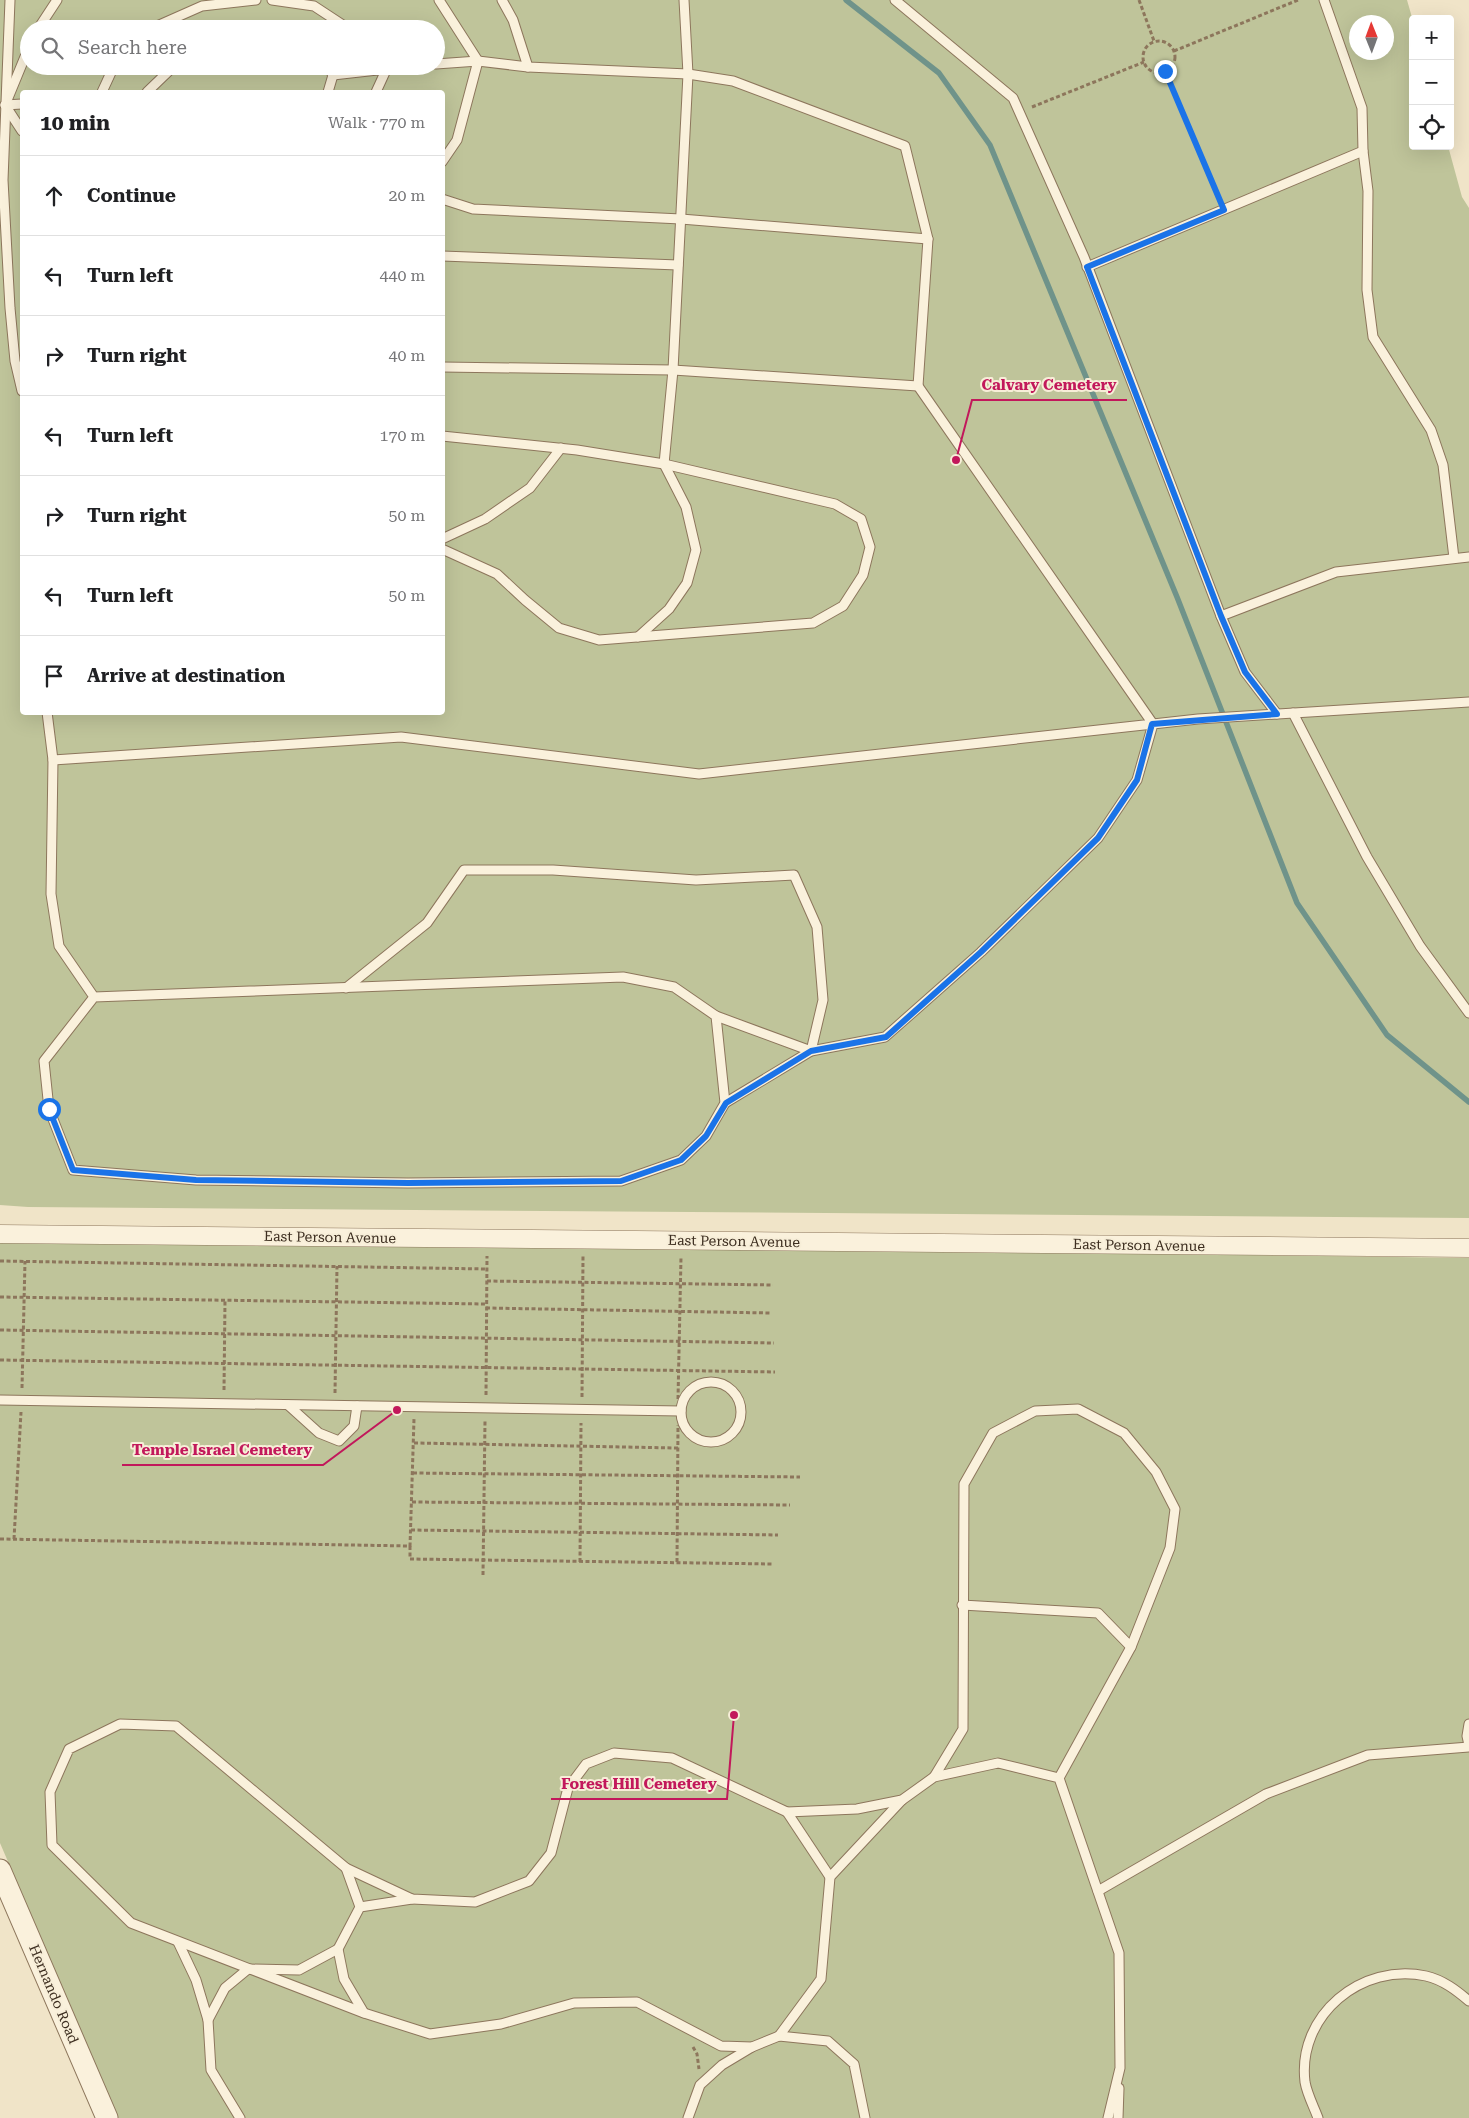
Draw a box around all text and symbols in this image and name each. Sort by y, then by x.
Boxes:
north arrow [1349,15,1394,60]
map controls [1409,15,1454,150]
button: + [1409,15,1454,60]
search box [20,20,445,75]
icon: search [38,34,66,62]
text: Search here [78,36,187,59]
route end [1154,60,1177,83]
button: − [1409,60,1454,105]
button: locate [1409,105,1454,150]
text: 10 min [40,111,110,135]
text: Walk · 770 m [328,113,425,132]
icon: ahead [40,182,68,210]
text: Continue [87,184,176,207]
text: 20 m [388,186,425,205]
icon: left [40,262,68,290]
text: Turn left [87,264,173,287]
text: 440 m [379,266,425,285]
icon: right [40,342,68,370]
text: Turn right [87,344,187,367]
text: 40 m [388,346,425,365]
callout: Calvary Cemetery [972,370,1127,400]
text: Calvary Cemetery [982,376,1116,394]
icon: left [40,422,68,450]
text: Turn left [87,424,173,447]
text: 170 m [379,426,425,445]
icon: right [40,502,68,530]
text: Turn right [87,504,187,527]
text: 50 m [388,506,425,525]
icon: left [40,582,68,610]
text: Turn left [87,584,173,607]
text: 50 m [388,586,425,605]
icon: arrive [40,662,68,690]
text: Arrive at destination [87,664,285,687]
route start [38,1098,61,1121]
street label: East Person Avenue [264,1228,396,1246]
street label: East Person Avenue [668,1232,800,1250]
street label: East Person Avenue [1073,1236,1205,1254]
callout: Temple Israel Cemetery [122,1435,323,1465]
text: Temple Israel Cemetery [132,1441,312,1459]
callout: Forest Hill Cemetery [551,1769,727,1799]
text: Forest Hill Cemetery [561,1775,717,1793]
street label: Hernando Road [26,1942,82,2046]

